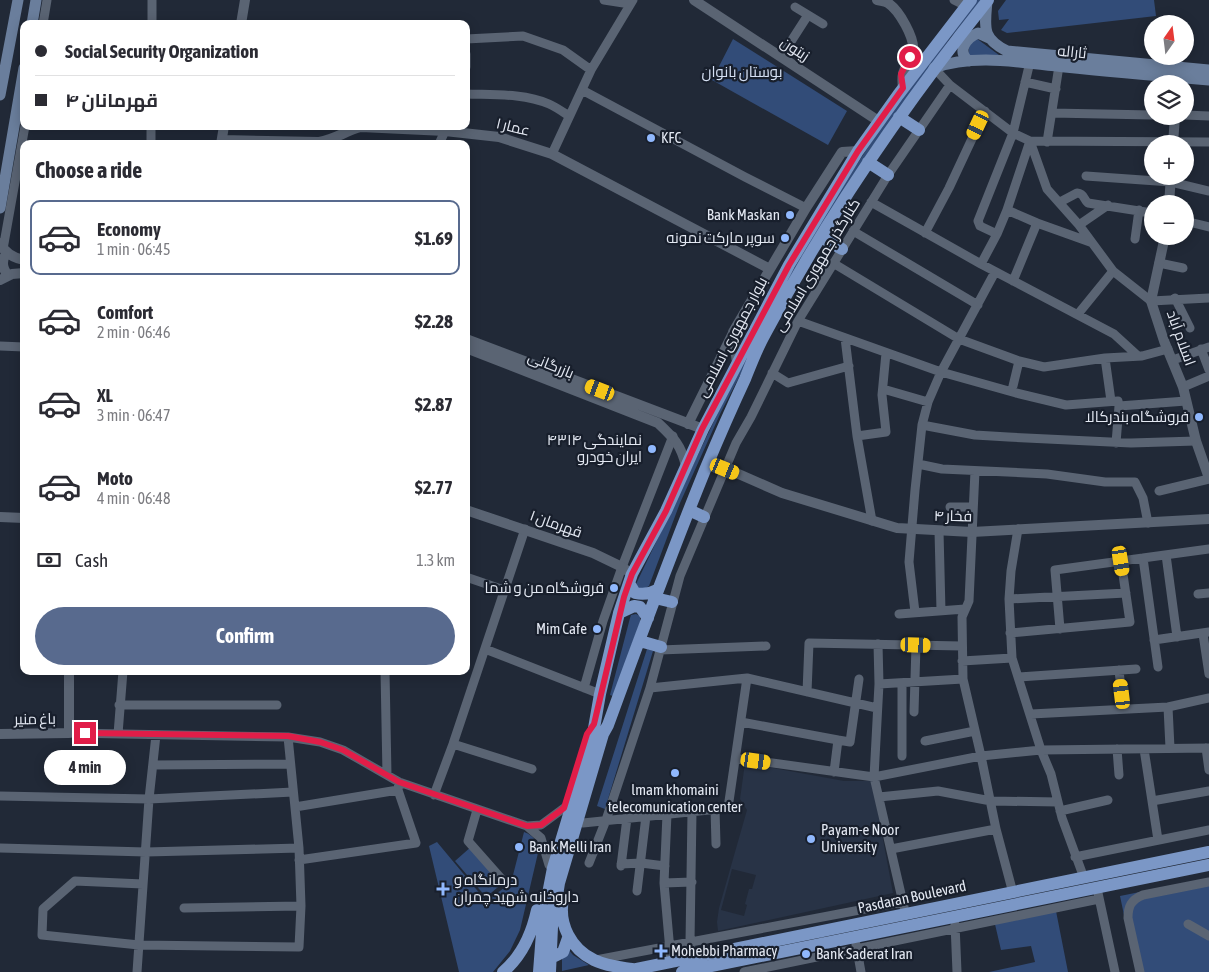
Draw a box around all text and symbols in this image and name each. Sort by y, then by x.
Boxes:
north arrow [1144,15,1194,65]
map controls [1144,15,1194,245]
street label: زیتون [777,33,813,66]
text: Social Security Organization [65,40,258,62]
street label: ثاراله [1057,42,1087,62]
route start [899,46,921,68]
park label: بوستان بانوان [701,63,783,82]
button: layers [1144,75,1194,125]
text: قهرمانان ۴ [65,89,158,111]
car [964,108,991,142]
street label: عمار ۱ [494,114,532,140]
place label: KFC [661,129,681,146]
marker: KFC [645,132,657,144]
button: + [1144,135,1194,185]
text: Choose a ride [35,157,142,183]
street label: کنارگذر جمهوری اسلامی [770,195,865,335]
button: − [1144,195,1194,245]
place label: Bank Maskan [707,206,780,223]
marker: Bank Maskan [784,209,796,221]
icon: car [37,215,82,260]
text: Economy [97,218,161,240]
text: $1.69 [415,227,453,249]
place label: سوپر مارکت نمونه [666,229,775,248]
marker: سوپر مارکت نمونه [779,232,791,244]
text: 1 min · 06:45 [97,240,170,258]
street label: بلوار جمهوری اسلامی [693,274,772,400]
icon: car [37,298,82,343]
text: Comfort [97,301,153,323]
street label: اسلام آباد [1162,308,1199,369]
text: $2.28 [415,310,453,332]
text: 2 min · 06:46 [97,323,170,341]
street label: بازرگانی [525,348,577,383]
car [583,378,616,402]
icon: car [37,381,82,426]
text: XL [97,384,113,406]
text: $2.87 [415,393,453,415]
text: 3 min · 06:47 [97,406,170,424]
place label: فروشگاه بندرکالا [1085,408,1189,426]
marker: فروشگاه بندرکالا [1193,411,1205,423]
place label: نمایندگی ۴۳۱۴ ایران خودرو [547,431,642,467]
marker: نمایندگی ۴۳۱۴ ایران خودرو [646,443,658,455]
car [708,456,741,482]
icon: car [37,464,82,509]
text: Moto [97,467,133,489]
text: $2.77 [415,476,453,498]
text: 4 min · 06:48 [97,489,170,507]
street label: قهرمان ۱ [527,506,585,543]
street label: فخار ۴ [934,507,972,525]
car [1111,545,1130,577]
icon: cash [35,546,63,574]
text: Cash [75,549,108,571]
text: 1.3 km [416,551,455,569]
place label: فروشگاه من و شما [485,579,604,598]
marker: فروشگاه من و شما [608,582,620,594]
button: Confirm [35,607,455,665]
place label: Mim Cafe [536,620,587,637]
marker: Mim Cafe [591,623,603,635]
car [900,637,931,653]
car [1112,678,1131,710]
street label: باغ منیر [13,710,56,730]
route end [74,722,96,744]
callout: 4 min [44,750,126,786]
car [740,751,771,771]
text: 4 min [69,758,101,776]
marker: lmam khomaini telecomunication center [669,767,681,779]
place label: lmam khomaini telecomunication center [608,781,743,815]
place label: Payam-e Noor University [821,821,899,855]
marker: Payam-e Noor University [805,833,817,845]
place label: Bank Melli Iran [529,838,612,855]
marker: Bank Melli Iran [513,841,525,853]
place label: درمانگاه و داروخانه شهید چمران [454,871,579,907]
street label: Pasdaran Boulevard [856,877,968,916]
marker: درمانگاه و داروخانه شهید چمران [436,882,450,896]
place label: Mohebbi Pharmacy [671,942,777,959]
marker: Mohebbi Pharmacy [655,945,667,957]
place label: Bank Saderat Iran [816,945,913,962]
marker: Bank Saderat Iran [800,948,812,960]

